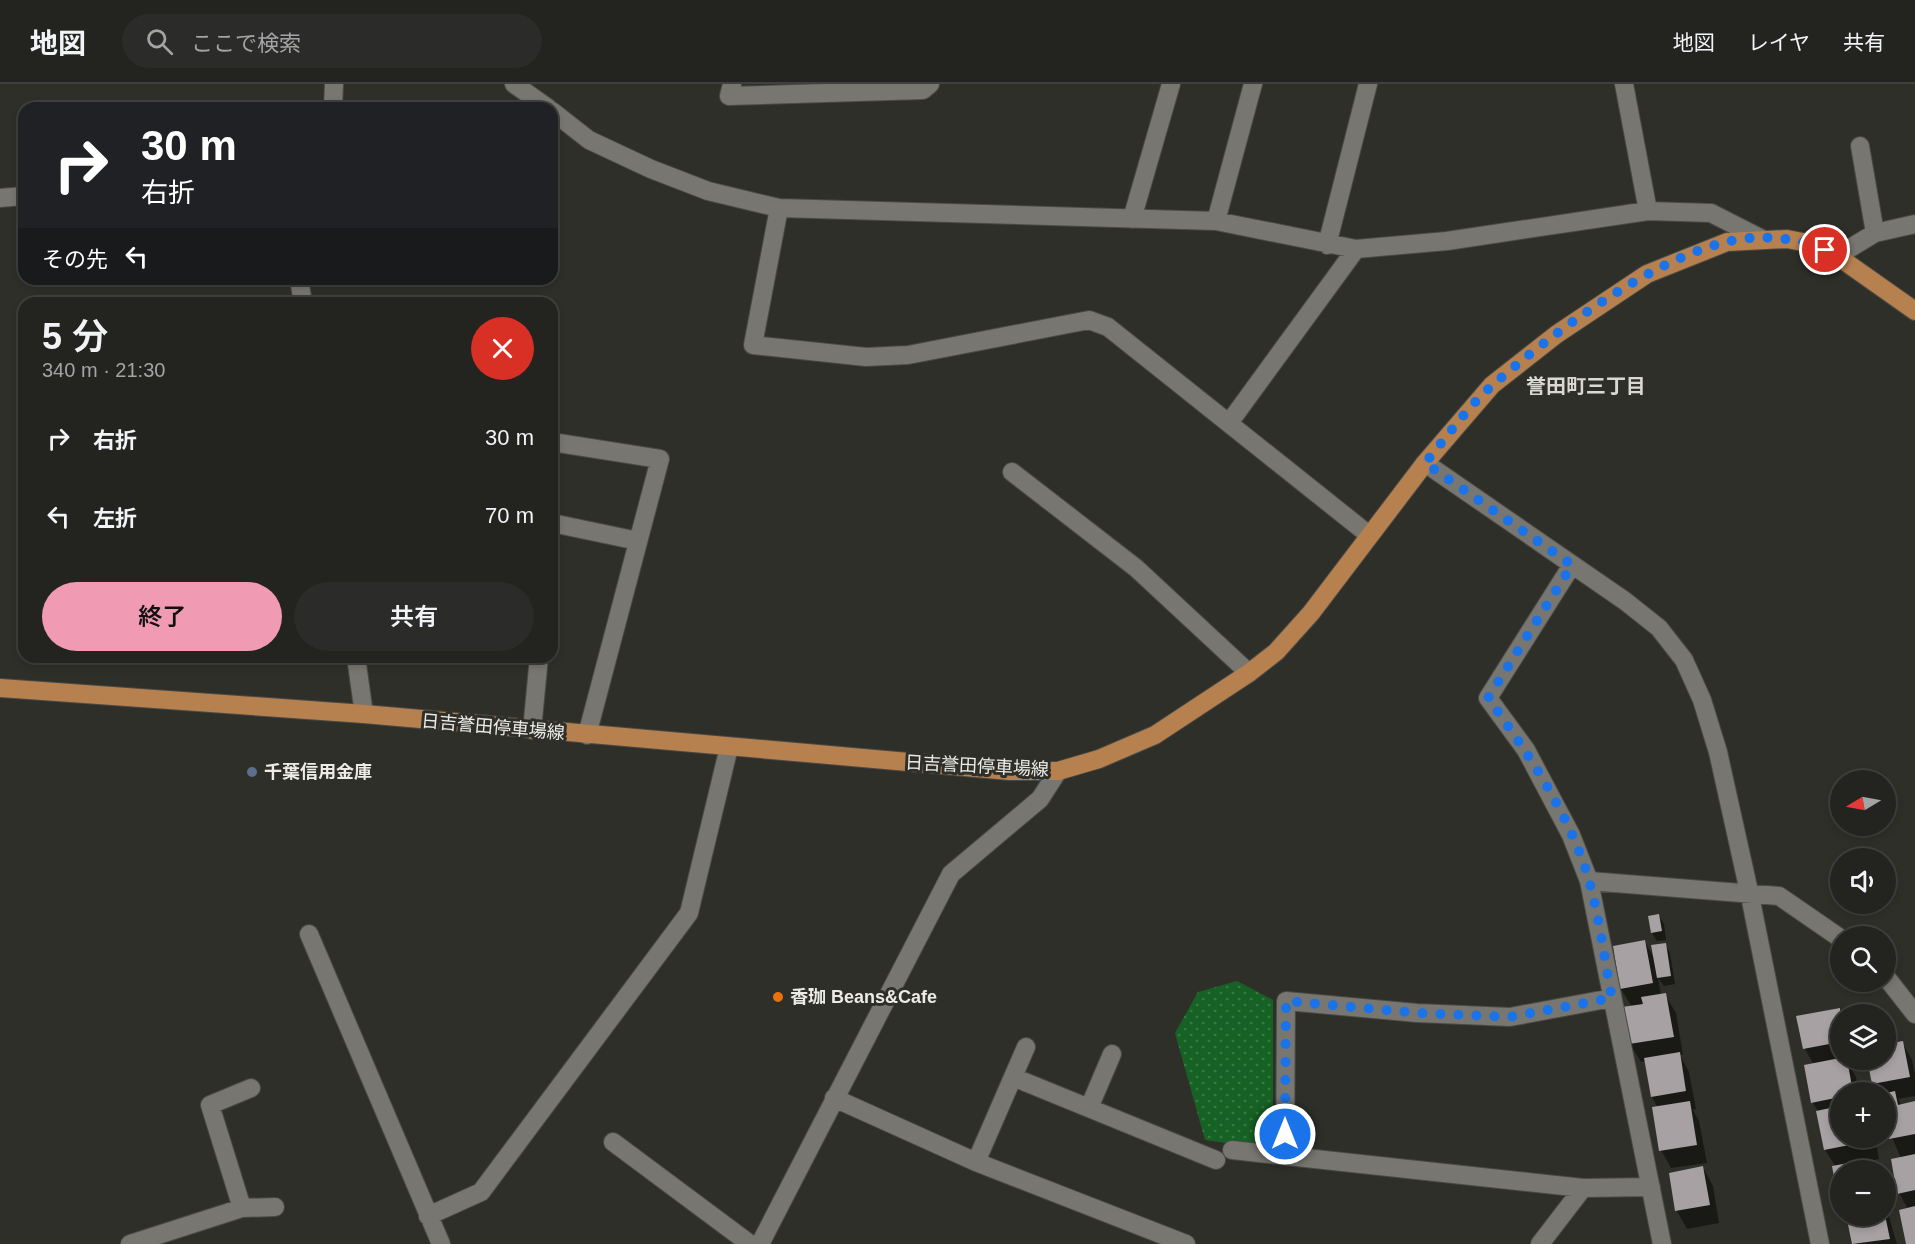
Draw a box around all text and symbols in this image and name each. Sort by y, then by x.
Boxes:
search box [122,14,542,68]
icon: search [143,25,176,58]
text: 地図 [30,28,86,59]
text: ここで検索 [191,31,301,56]
text: 地図 [1673,31,1715,54]
text: レイヤ [1748,31,1810,54]
text: 共有 [1843,31,1885,54]
text: 30 m [141,122,237,169]
icon: right [42,126,120,204]
text: 右折 [141,178,195,208]
pin [1799,224,1850,275]
icon: arrive [1808,233,1841,266]
icon: left [120,240,153,273]
text: その先 [42,247,108,272]
text: 5 分 [42,316,108,357]
button: close [471,317,534,380]
text: 340 m · 21:30 [42,359,165,381]
district label: 誉田町三丁目 [1526,375,1646,397]
icon: right [42,422,75,455]
text: 30 m [485,425,534,450]
text: 右折 [93,428,137,453]
icon: left [42,500,75,533]
text: 70 m [485,503,534,528]
text: 左折 [93,506,137,531]
button: 終了 [42,582,282,651]
button: 共有 [294,582,534,651]
street label: 日吉誉田停車場線 [420,711,566,743]
street label: 日吉誉田停車場線 [905,752,1049,780]
place label: 千葉信用金庫 [264,762,372,782]
marker: 千葉信用金庫 [245,765,259,779]
north arrow [1830,770,1896,836]
map controls [1830,770,1896,1226]
button: sound [1830,848,1896,914]
button: search [1830,926,1896,992]
place label: 香珈 Beans&Cafe [790,987,937,1007]
marker: 香珈 Beans&Cafe [771,990,785,1004]
button: layers [1830,1004,1896,1070]
button: + [1830,1082,1896,1148]
position arrow [1253,1102,1317,1166]
button: − [1830,1160,1896,1226]

